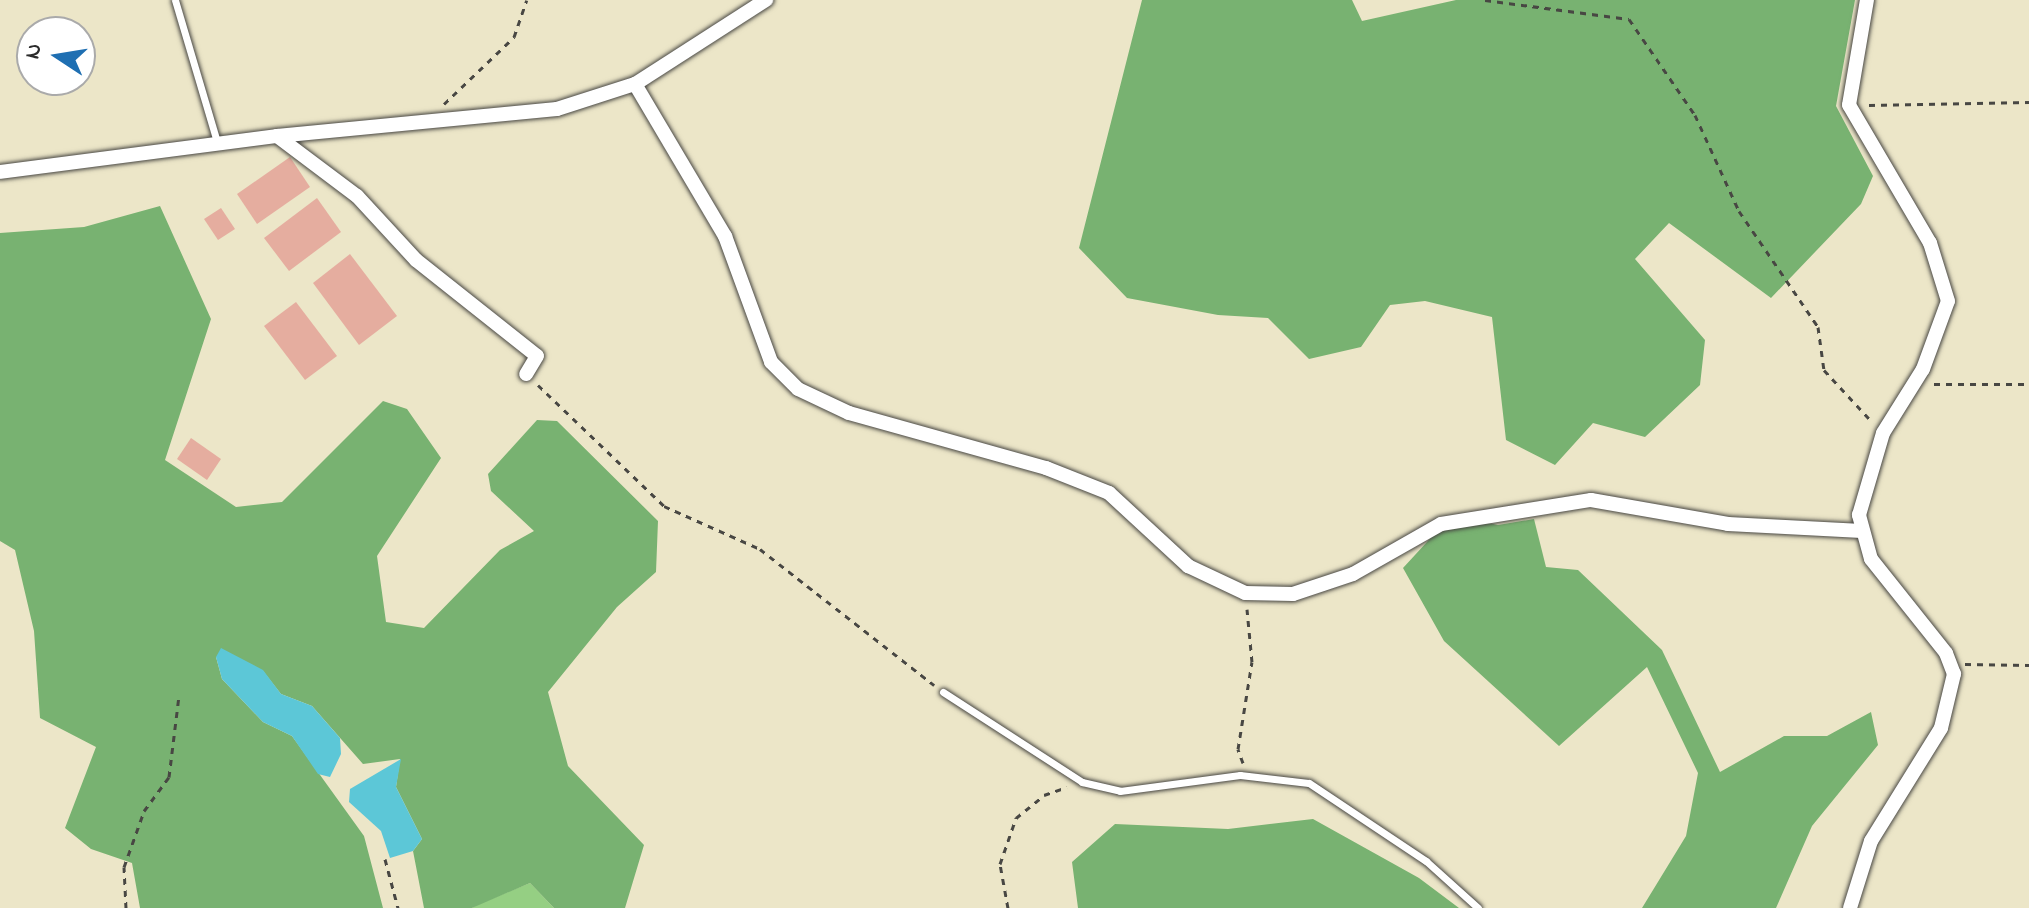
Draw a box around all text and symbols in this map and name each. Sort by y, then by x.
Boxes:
north arrow [16,16,96,96]
text: N [17,41,52,62]

